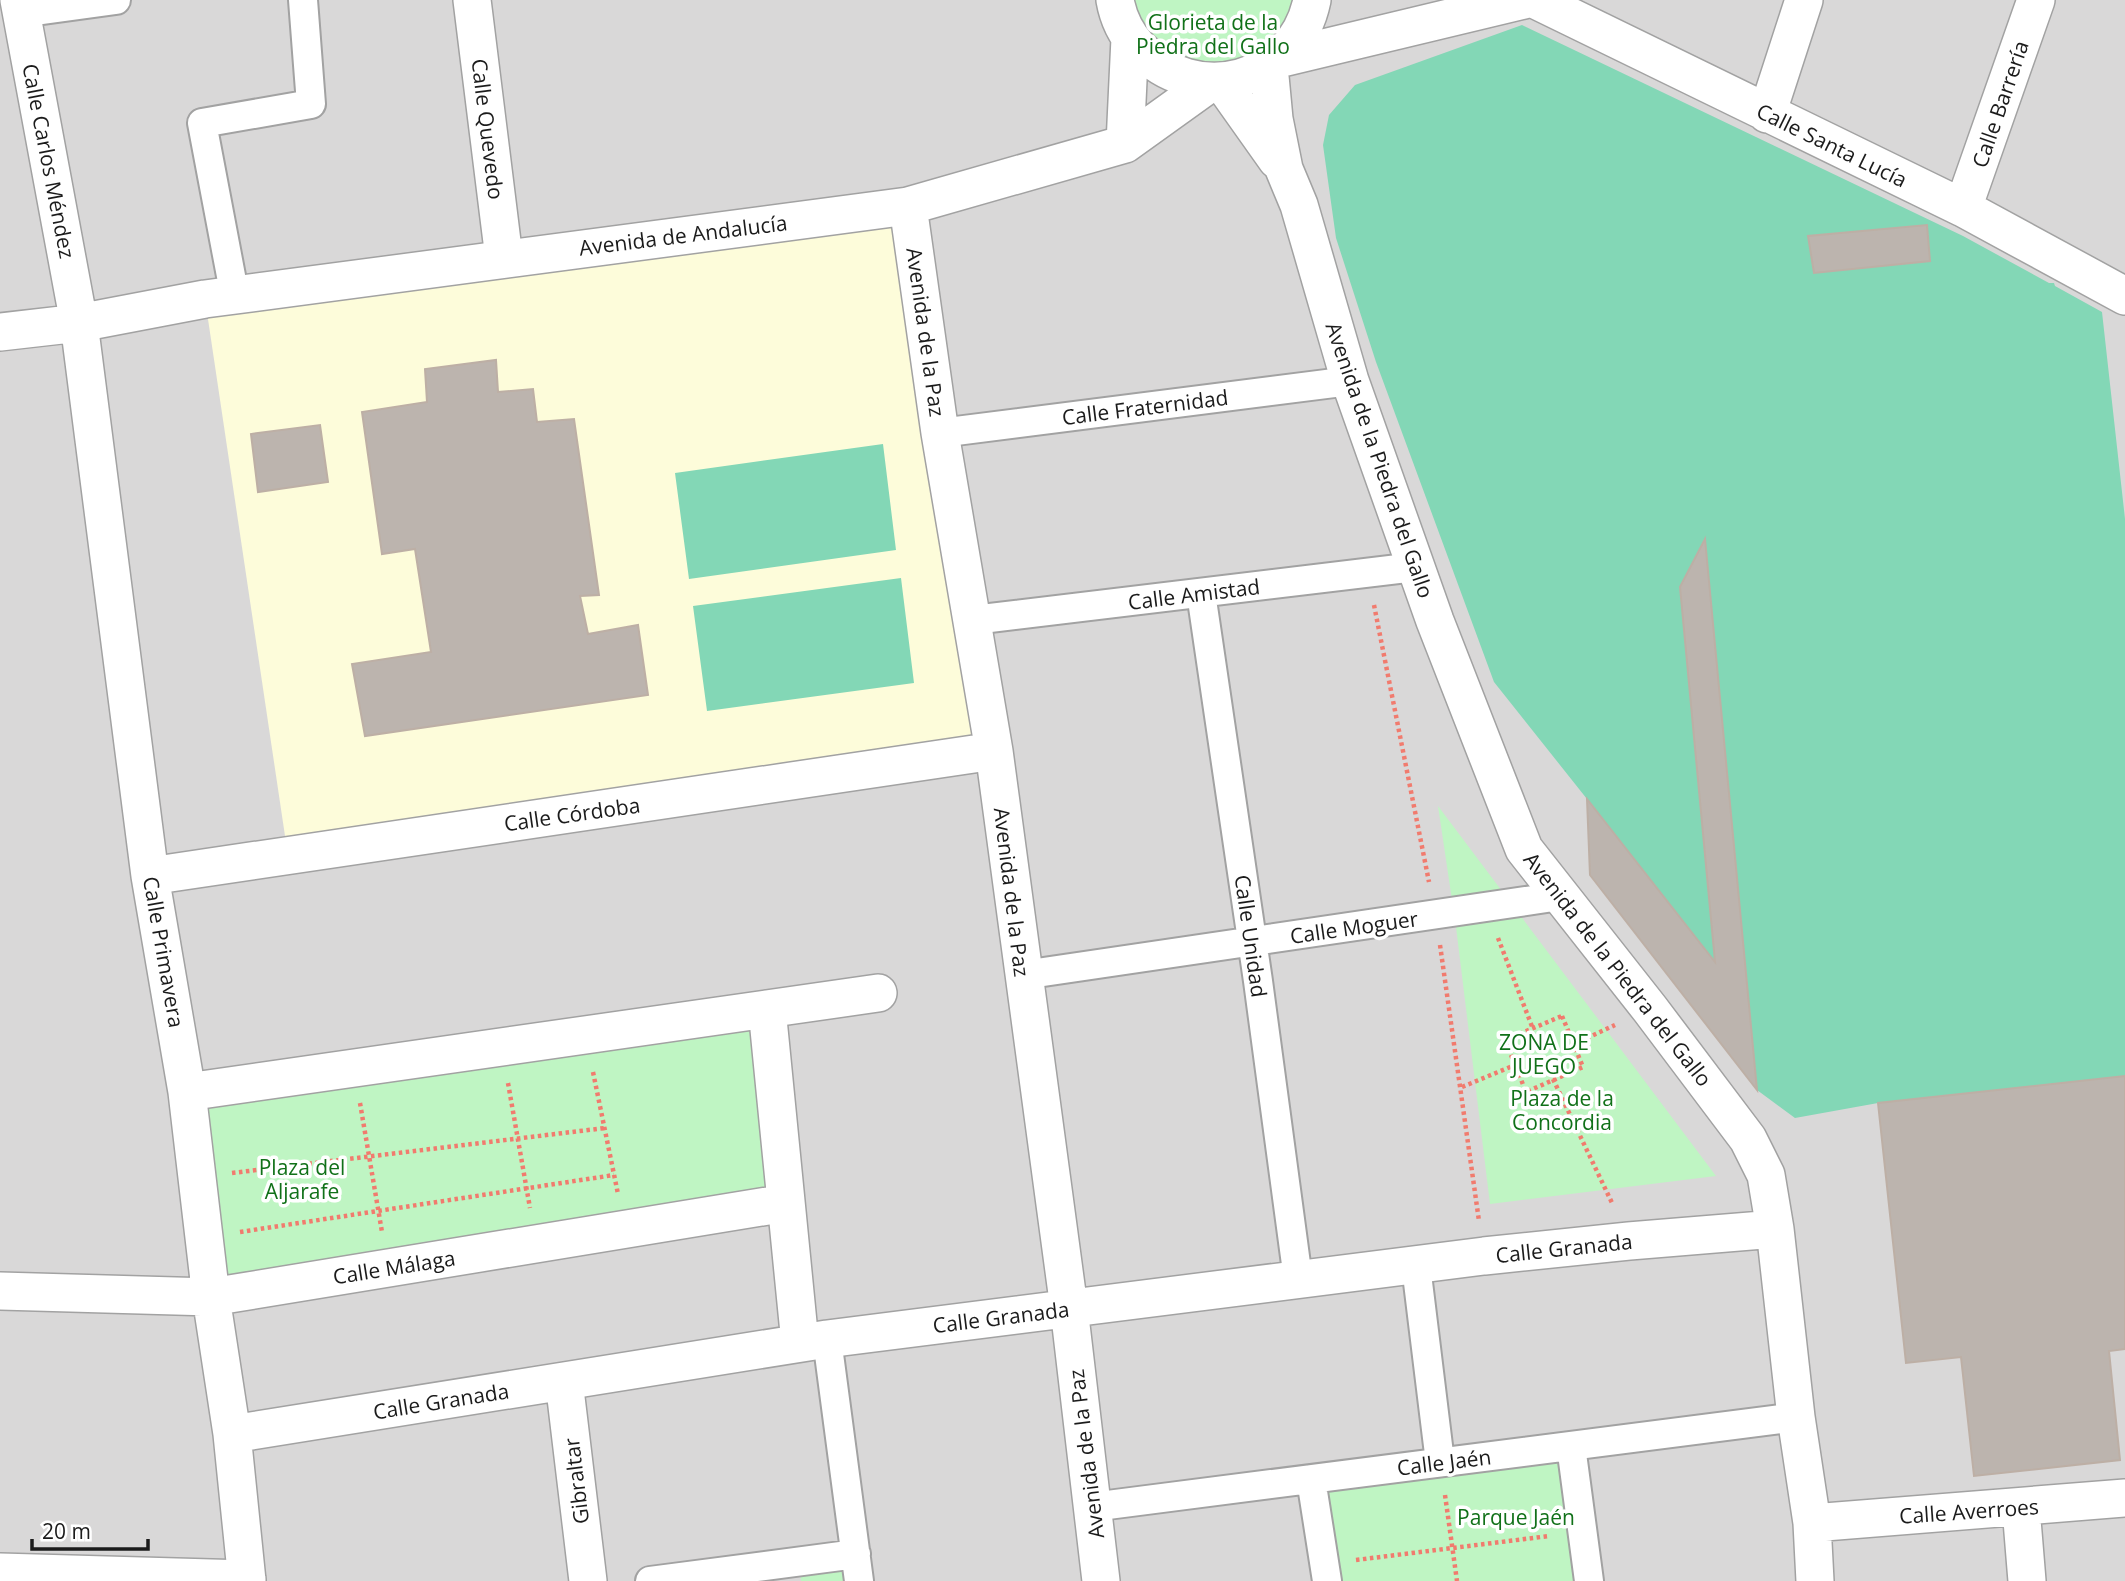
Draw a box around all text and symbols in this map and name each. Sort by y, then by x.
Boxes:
park label: Glorieta de la Piedra del Gallo [1136,8,1290,60]
street label: Calle Barrería [1965,37,2035,171]
street label: Calle Quevedo [465,57,511,201]
street label: Calle Carlos Méndez [16,61,82,261]
street label: Calle Santa Lucía [1752,96,1912,194]
street label: Avenida de Andalucía [577,208,789,262]
street label: Avenida de la Paz [900,246,952,418]
street label: Avenida de la Piedra del Gallo [1320,318,1440,602]
street label: Calle Fraternidad [1060,383,1230,431]
street label: Calle Amistad [1126,572,1262,616]
street label: Calle Córdoba [502,791,642,837]
street label: Avenida de la Paz [988,806,1036,978]
street label: Avenida de la Piedra del Gallo [1518,846,1718,1092]
street label: Calle Unidad [1229,873,1273,999]
street label: Calle Primavera [137,874,191,1030]
street label: Calle Moguer [1288,904,1420,950]
park label: ZONA DE JUEGO [1499,1028,1589,1080]
park label: Plaza de la Concordia [1510,1084,1614,1136]
park label: Plaza del Aljarafe [259,1153,345,1205]
street label: Calle Granada [1494,1227,1634,1269]
street label: Calle Málaga [331,1244,457,1290]
street label: Calle Granada [931,1295,1071,1339]
street label: Avenida de la Paz [1062,1368,1110,1540]
street label: Calle Granada [371,1376,511,1426]
street label: Gibraltar [557,1436,595,1526]
street label: Calle Jaén [1395,1442,1493,1482]
street label: Calle Averroes [1898,1492,2040,1530]
park label: Parque Jaén [1457,1503,1575,1531]
scale bar [32,1508,147,1552]
text: 20 m [42,1517,91,1545]

